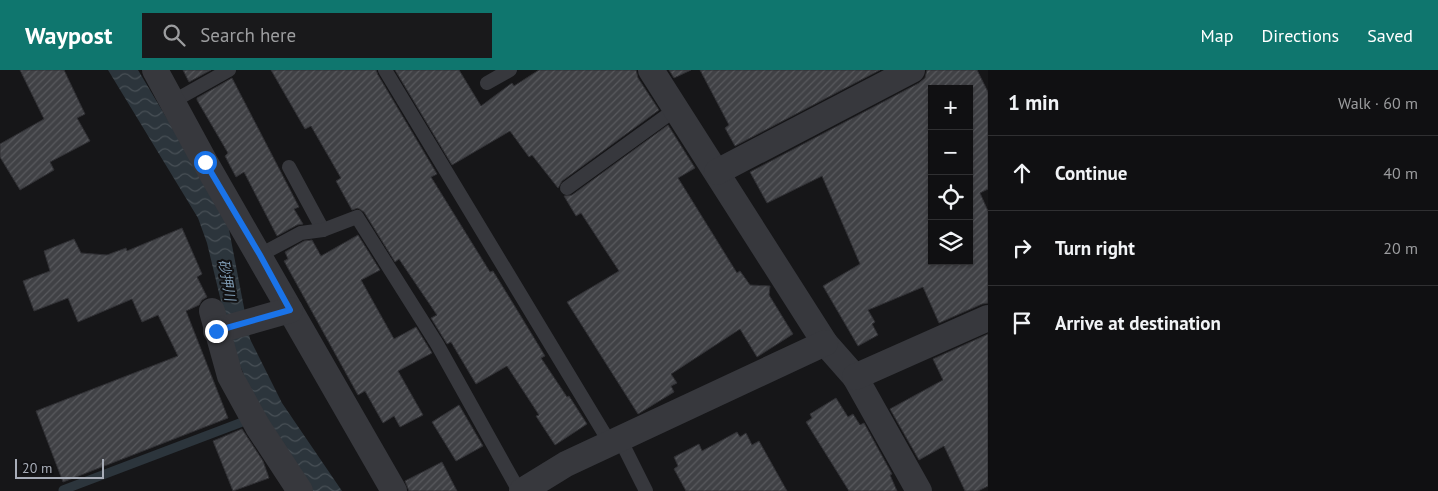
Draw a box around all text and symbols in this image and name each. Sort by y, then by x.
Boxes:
search box [142,13,492,58]
text: Waypost [25,20,112,51]
icon: search [160,21,188,49]
text: Search here [200,23,296,47]
text: Map [1201,24,1233,47]
text: Directions [1261,24,1339,47]
text: Saved [1367,24,1413,47]
map controls [928,85,973,265]
button: + [928,85,973,130]
text: 1 min [1008,89,1059,116]
text: Walk · 60 m [1338,93,1418,113]
button: − [928,130,973,175]
route start [194,151,217,174]
icon: ahead [1008,159,1036,187]
text: Continue [1055,161,1127,185]
text: 40 m [1383,163,1418,183]
button: locate [928,175,973,220]
button: layers [928,220,973,265]
icon: right [1008,234,1036,262]
text: Turn right [1055,236,1135,260]
text: 20 m [1383,238,1418,258]
water label: 砂押川 [214,258,240,304]
icon: arrive [1008,309,1036,337]
text: Arrive at destination [1055,311,1221,335]
route end [205,320,228,343]
scale bar [15,456,104,479]
text: 20 m [22,459,52,477]

